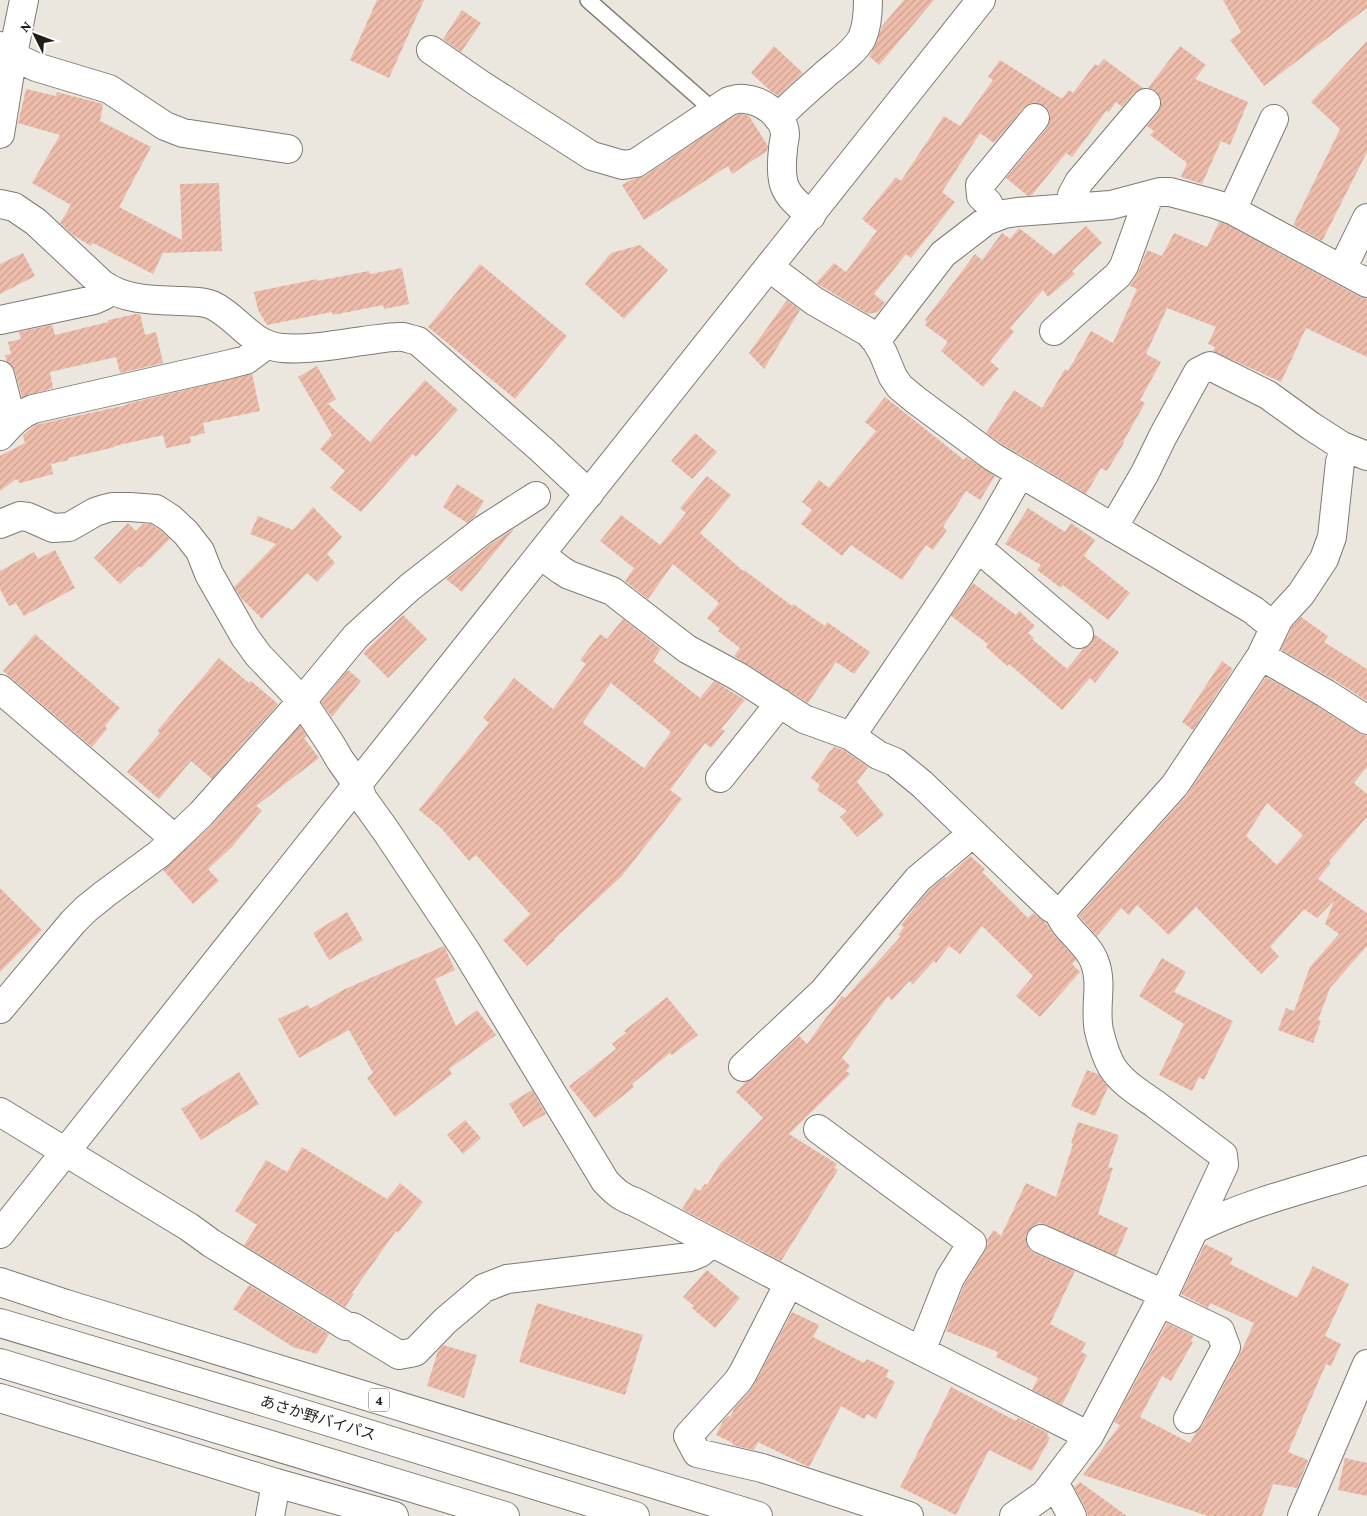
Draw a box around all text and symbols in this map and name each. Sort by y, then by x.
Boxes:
north arrow [10,10,60,60]
text: N [16,17,35,35]
road number: 4 [369,1388,389,1412]
street label: あさか野バイパス [258,1393,378,1443]

